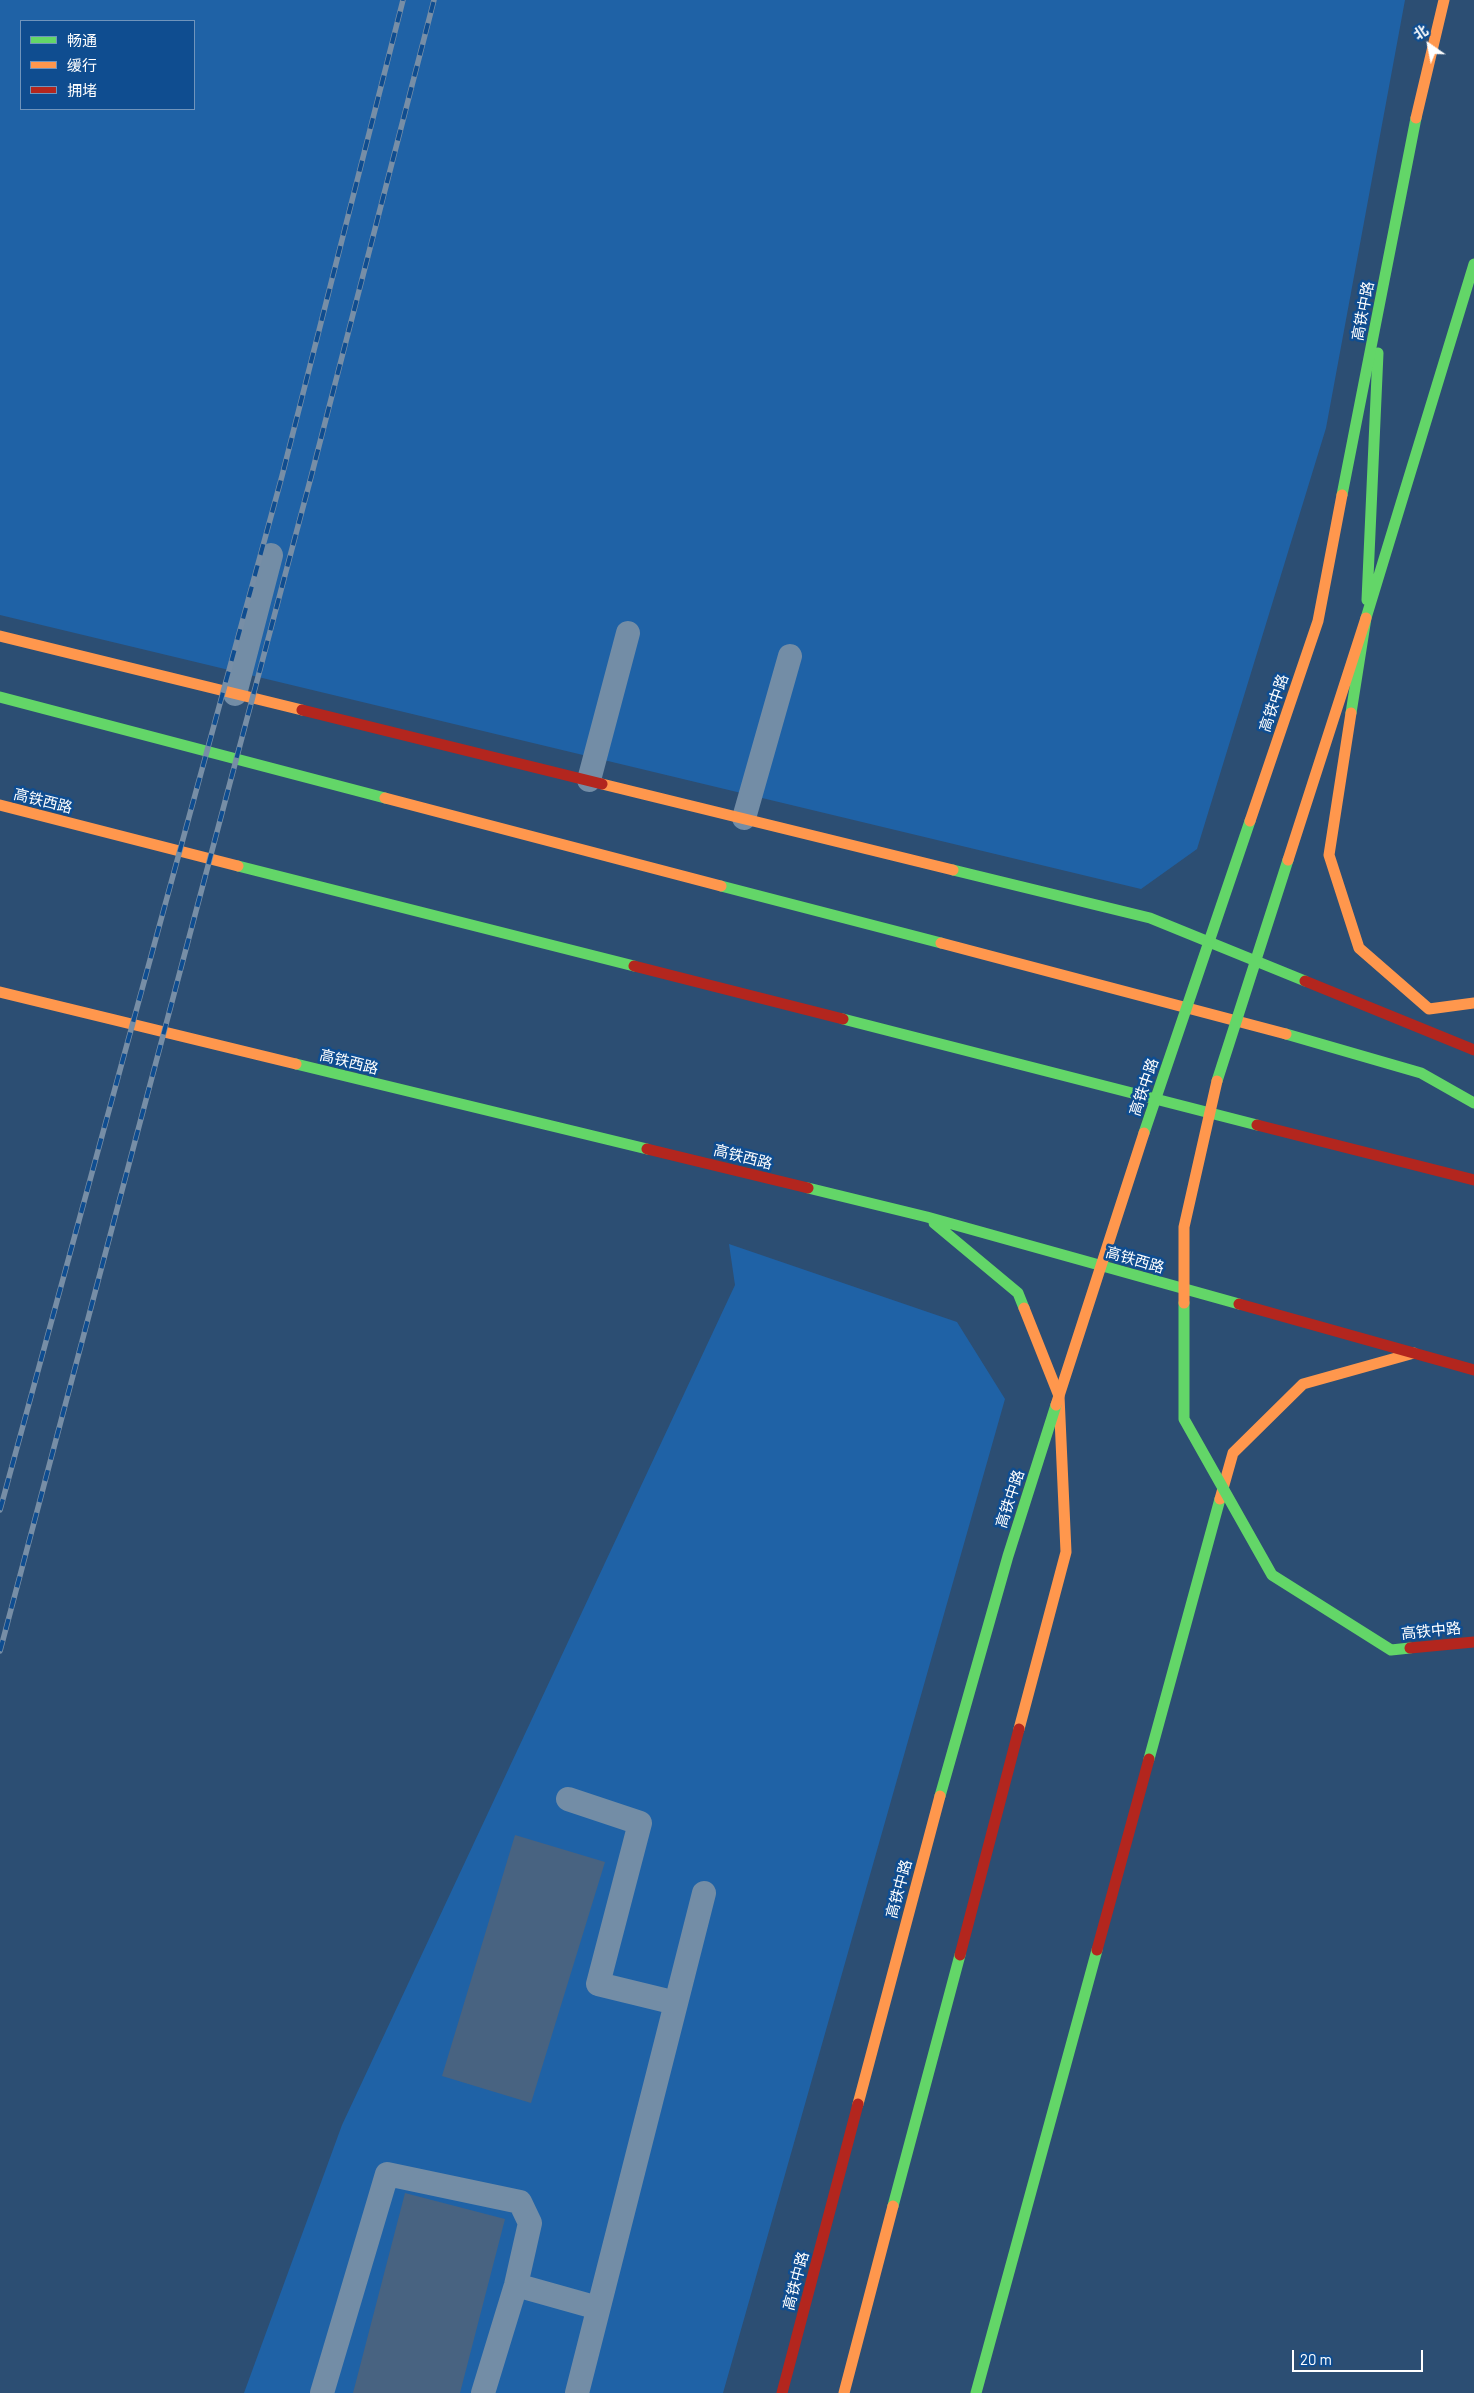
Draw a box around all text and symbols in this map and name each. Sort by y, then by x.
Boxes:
legend [20,20,195,110]
north arrow [1404,20,1454,70]
text: 北 [1410,21,1431,43]
text: 畅通 [67,31,97,49]
text: 缓行 [67,56,97,74]
text: 拥堵 [67,81,97,99]
street label: 高铁中路 [1348,280,1378,342]
street label: 高铁中路 [1256,672,1292,734]
street label: 高铁西路 [12,785,74,817]
street label: 高铁西路 [318,1046,380,1078]
street label: 高铁中路 [1126,1056,1162,1118]
street label: 高铁西路 [712,1141,774,1173]
street label: 高铁西路 [1104,1243,1166,1277]
street label: 高铁中路 [992,1468,1028,1530]
street label: 高铁中路 [1400,1619,1462,1643]
street label: 高铁中路 [883,1858,915,1920]
street label: 高铁中路 [780,2250,812,2312]
scale bar [1294,2340,1425,2372]
text: 20 m [1300,2350,1332,2368]

